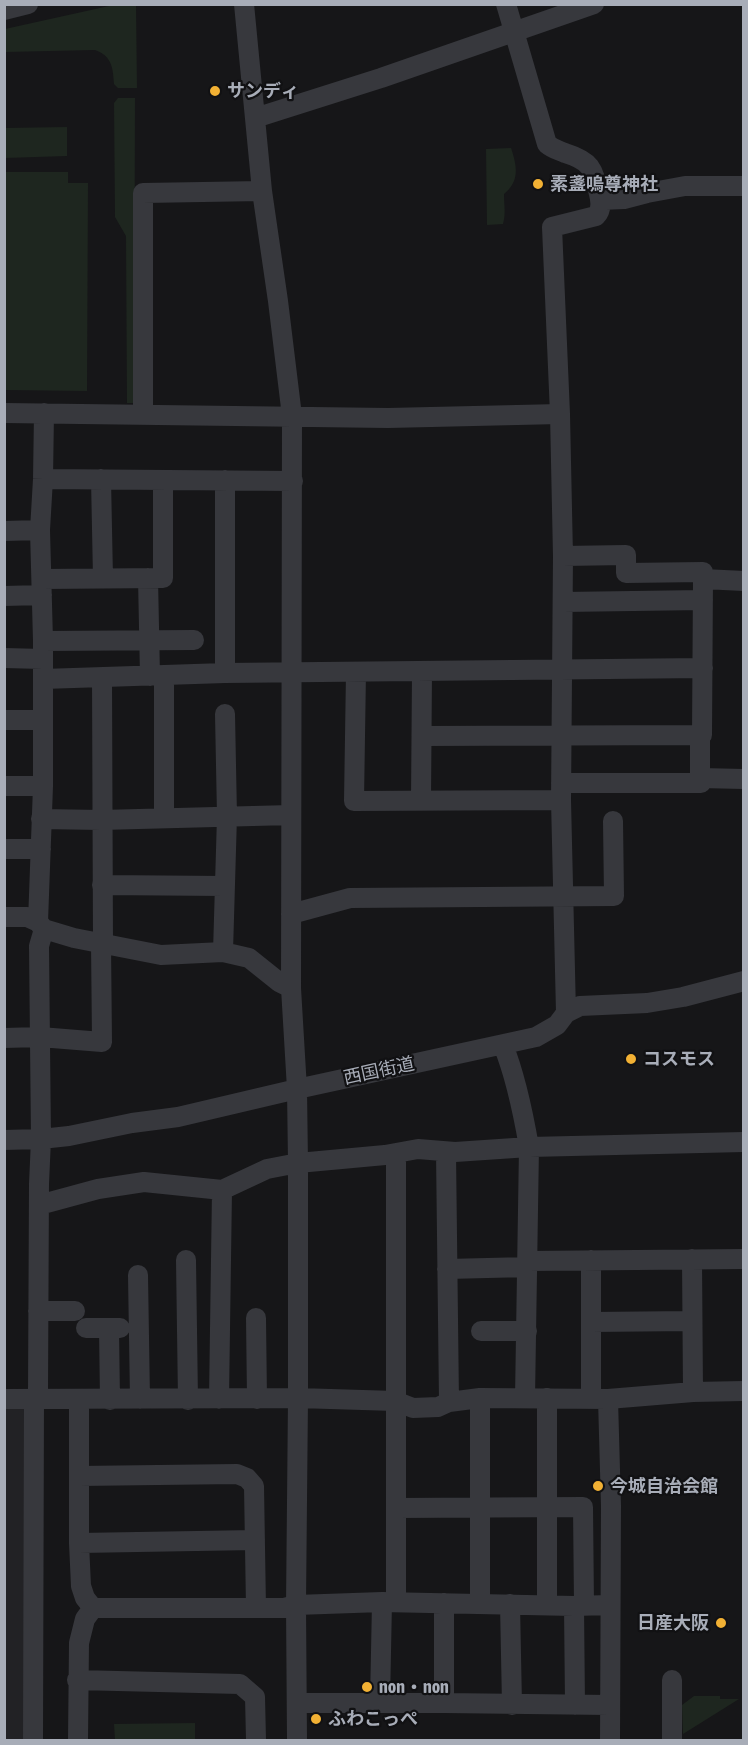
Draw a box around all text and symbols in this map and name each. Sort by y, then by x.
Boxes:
place label: サンディ [227,80,299,102]
marker: サンディ [208,84,222,98]
place label: 素盞嗚尊神社 [550,173,658,195]
marker: 素盞嗚尊神社 [531,177,545,191]
place label: コスモス [643,1048,715,1070]
marker: コスモス [624,1052,638,1066]
street label: 西国街道 [342,1053,416,1089]
place label: 今城自治会館 [610,1475,718,1497]
marker: 今城自治会館 [591,1479,605,1493]
place label: 日産大阪 [637,1612,709,1634]
marker: 日産大阪 [714,1616,728,1630]
place label: non・non [379,1676,449,1698]
marker: non・non [360,1680,374,1694]
place label: ふわこっぺ [328,1708,418,1730]
marker: ふわこっぺ [309,1712,323,1726]

